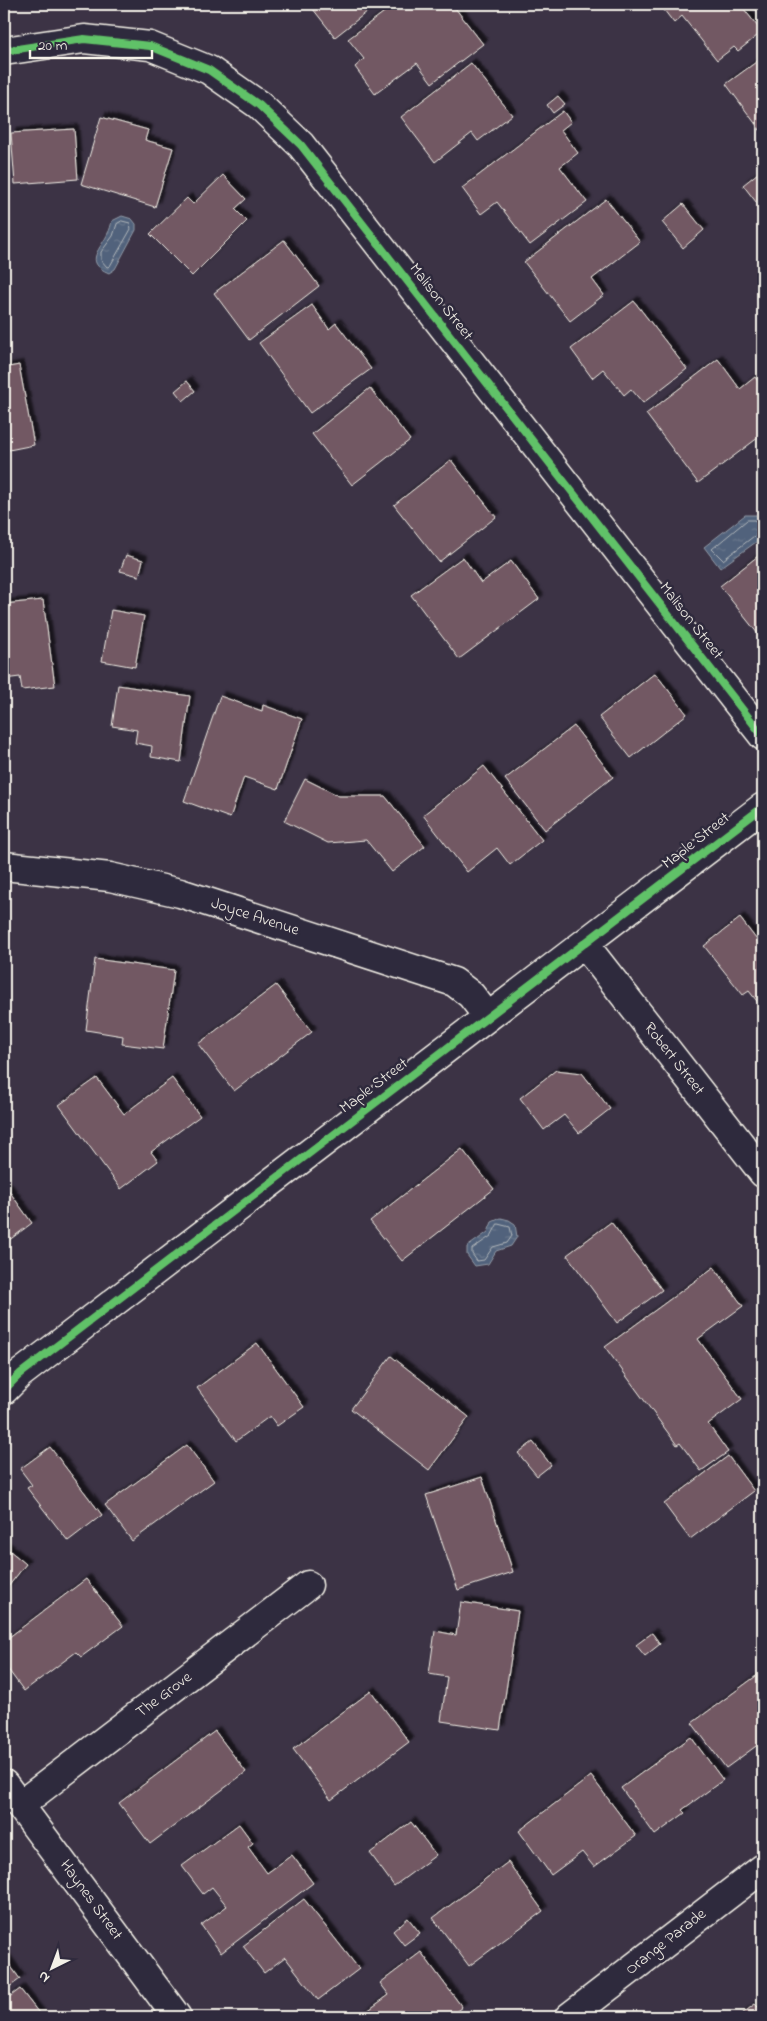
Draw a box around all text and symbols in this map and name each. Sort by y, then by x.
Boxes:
scale bar [30,28,152,60]
text: 20 m [38,35,68,57]
street label: Malison Street [403,258,479,346]
street label: Malison Street [653,577,729,665]
street label: Maple Street [657,806,736,875]
street label: Joyce Avenue [208,891,303,943]
street label: Robert Street [638,1017,711,1101]
street label: Maple Street [335,1052,414,1120]
street label: The Grove [131,1665,198,1724]
street label: Haynes Street [54,1855,129,1946]
street label: Orange Parade [620,1902,712,1981]
north arrow [28,1944,78,1994]
text: N [34,1966,55,1988]

